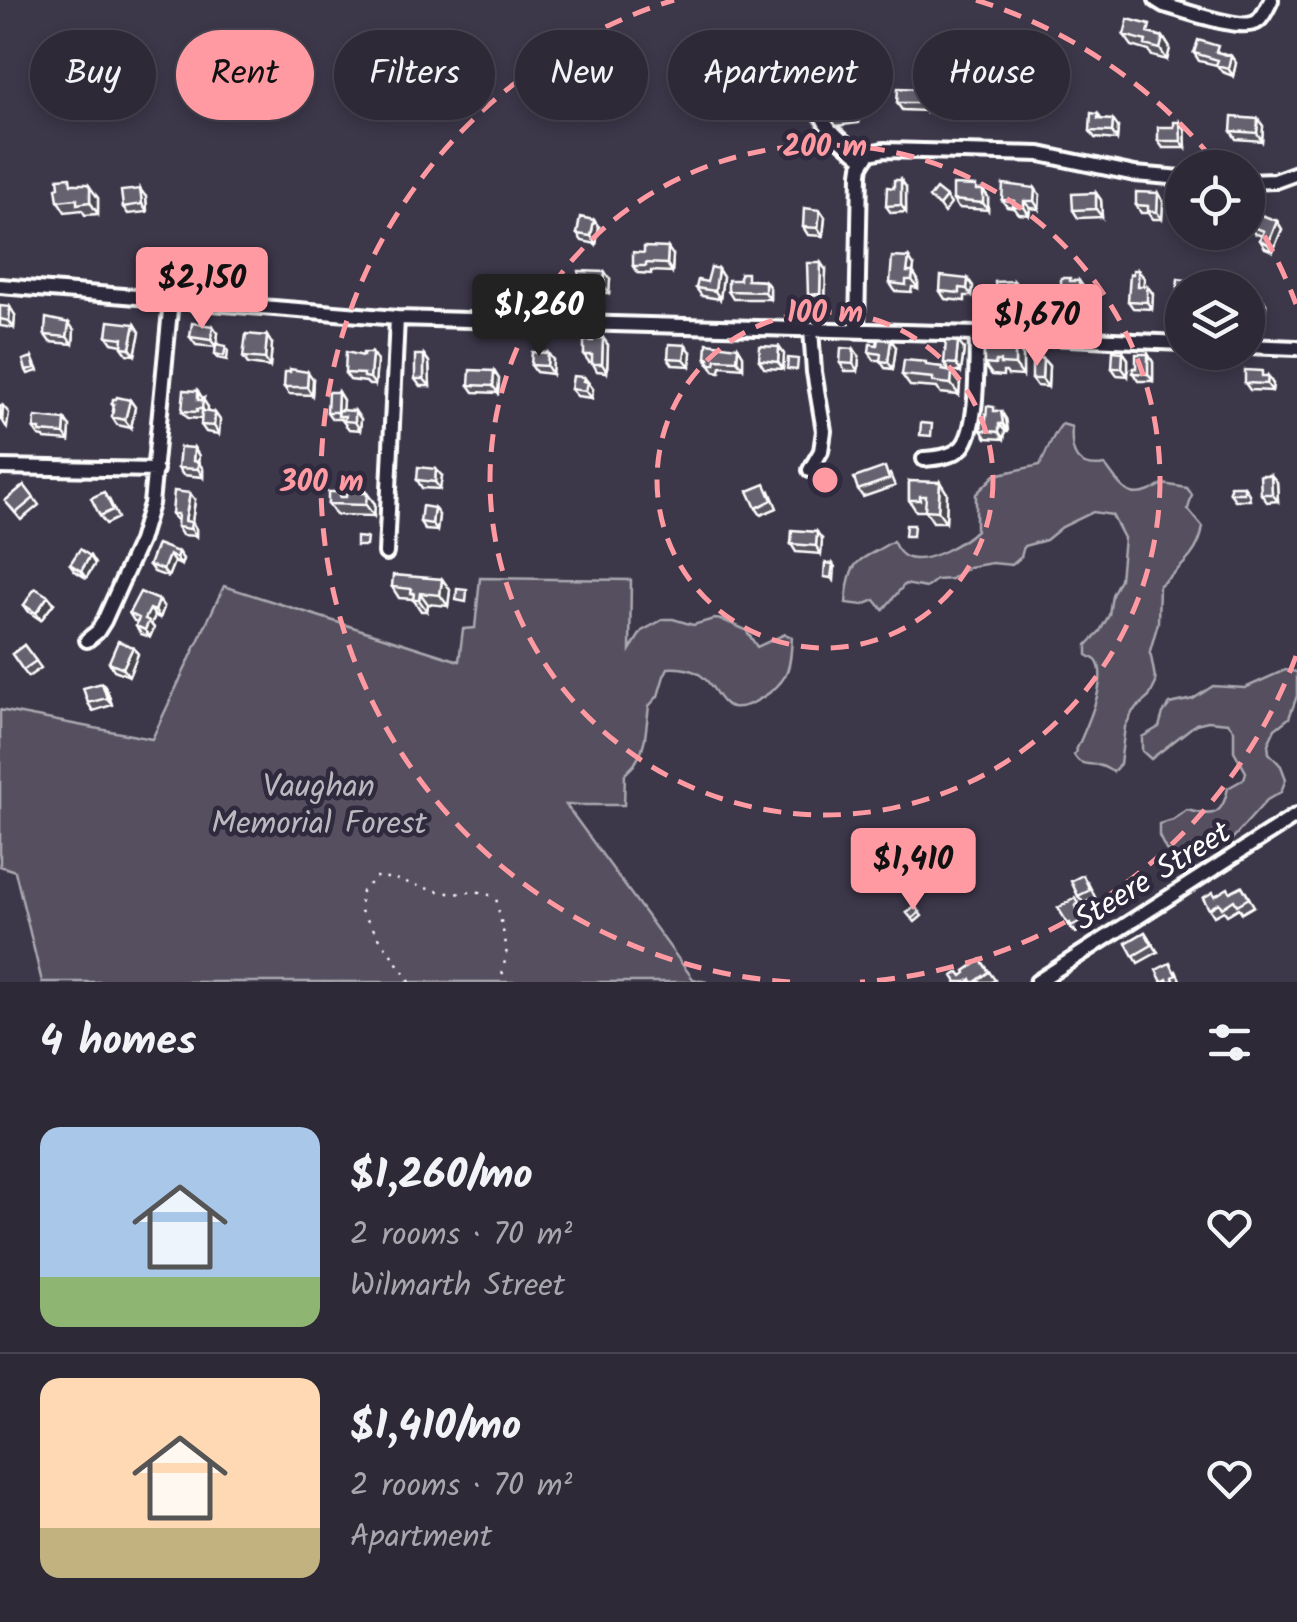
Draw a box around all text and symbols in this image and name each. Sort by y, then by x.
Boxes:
chip: Buy [30,30,156,120]
chip: Rent [176,30,314,120]
chip: Filters [334,30,495,120]
chip: New [515,30,648,120]
chip: Apartment [668,30,893,120]
chip: House [913,30,1070,120]
text: 200 m [783,124,867,172]
map controls [1165,150,1265,370]
button: locate [1165,150,1265,250]
pin: $2,150 [121,247,283,332]
text: $2,150 [158,254,246,305]
button: layers [1165,270,1265,370]
pin: $1,260 [458,274,620,359]
text: $1,260 [494,281,584,332]
pin: $1,670 [956,284,1118,369]
text: 100 m [787,290,863,338]
text: $1,670 [994,291,1080,342]
text: 300 m [279,459,364,507]
centre of rings [807,462,843,498]
park label: Vaughan Memorial Forest [211,762,427,850]
street label: Steere Street [1065,808,1242,946]
pin: $1,410 [832,828,994,913]
text: $1,410 [873,835,953,886]
text: 4 homes [40,1009,196,1076]
icon: filters [1202,1015,1257,1070]
text: $1,260/mo [350,1143,533,1210]
icon: home [120,1167,240,1287]
icon: heart [1202,1200,1257,1255]
text: 2 rooms · 70 m² [350,1210,572,1261]
text: Wilmarth Street [350,1261,565,1312]
text: $1,410/mo [350,1394,521,1461]
icon: home [120,1418,240,1538]
icon: heart [1202,1451,1257,1506]
text: 2 rooms · 70 m² [350,1461,572,1512]
text: Apartment [350,1512,492,1563]

